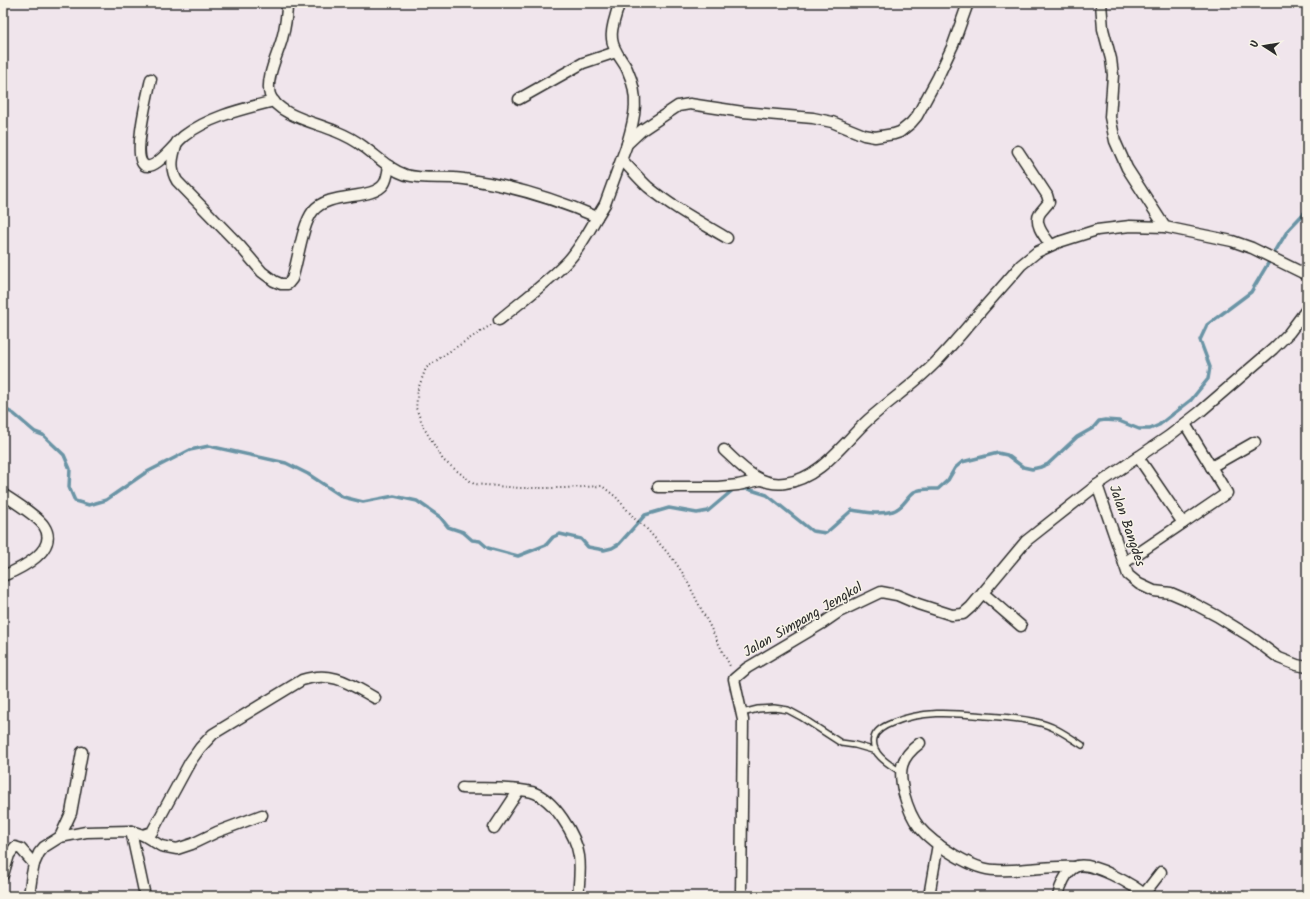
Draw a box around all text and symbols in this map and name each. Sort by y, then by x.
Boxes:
north arrow [1244,26,1284,66]
text: U [1246,39,1265,49]
street label: Jalan Bangdes [1103,482,1151,570]
street label: Jalan Simpang Jengkol [739,577,867,663]

